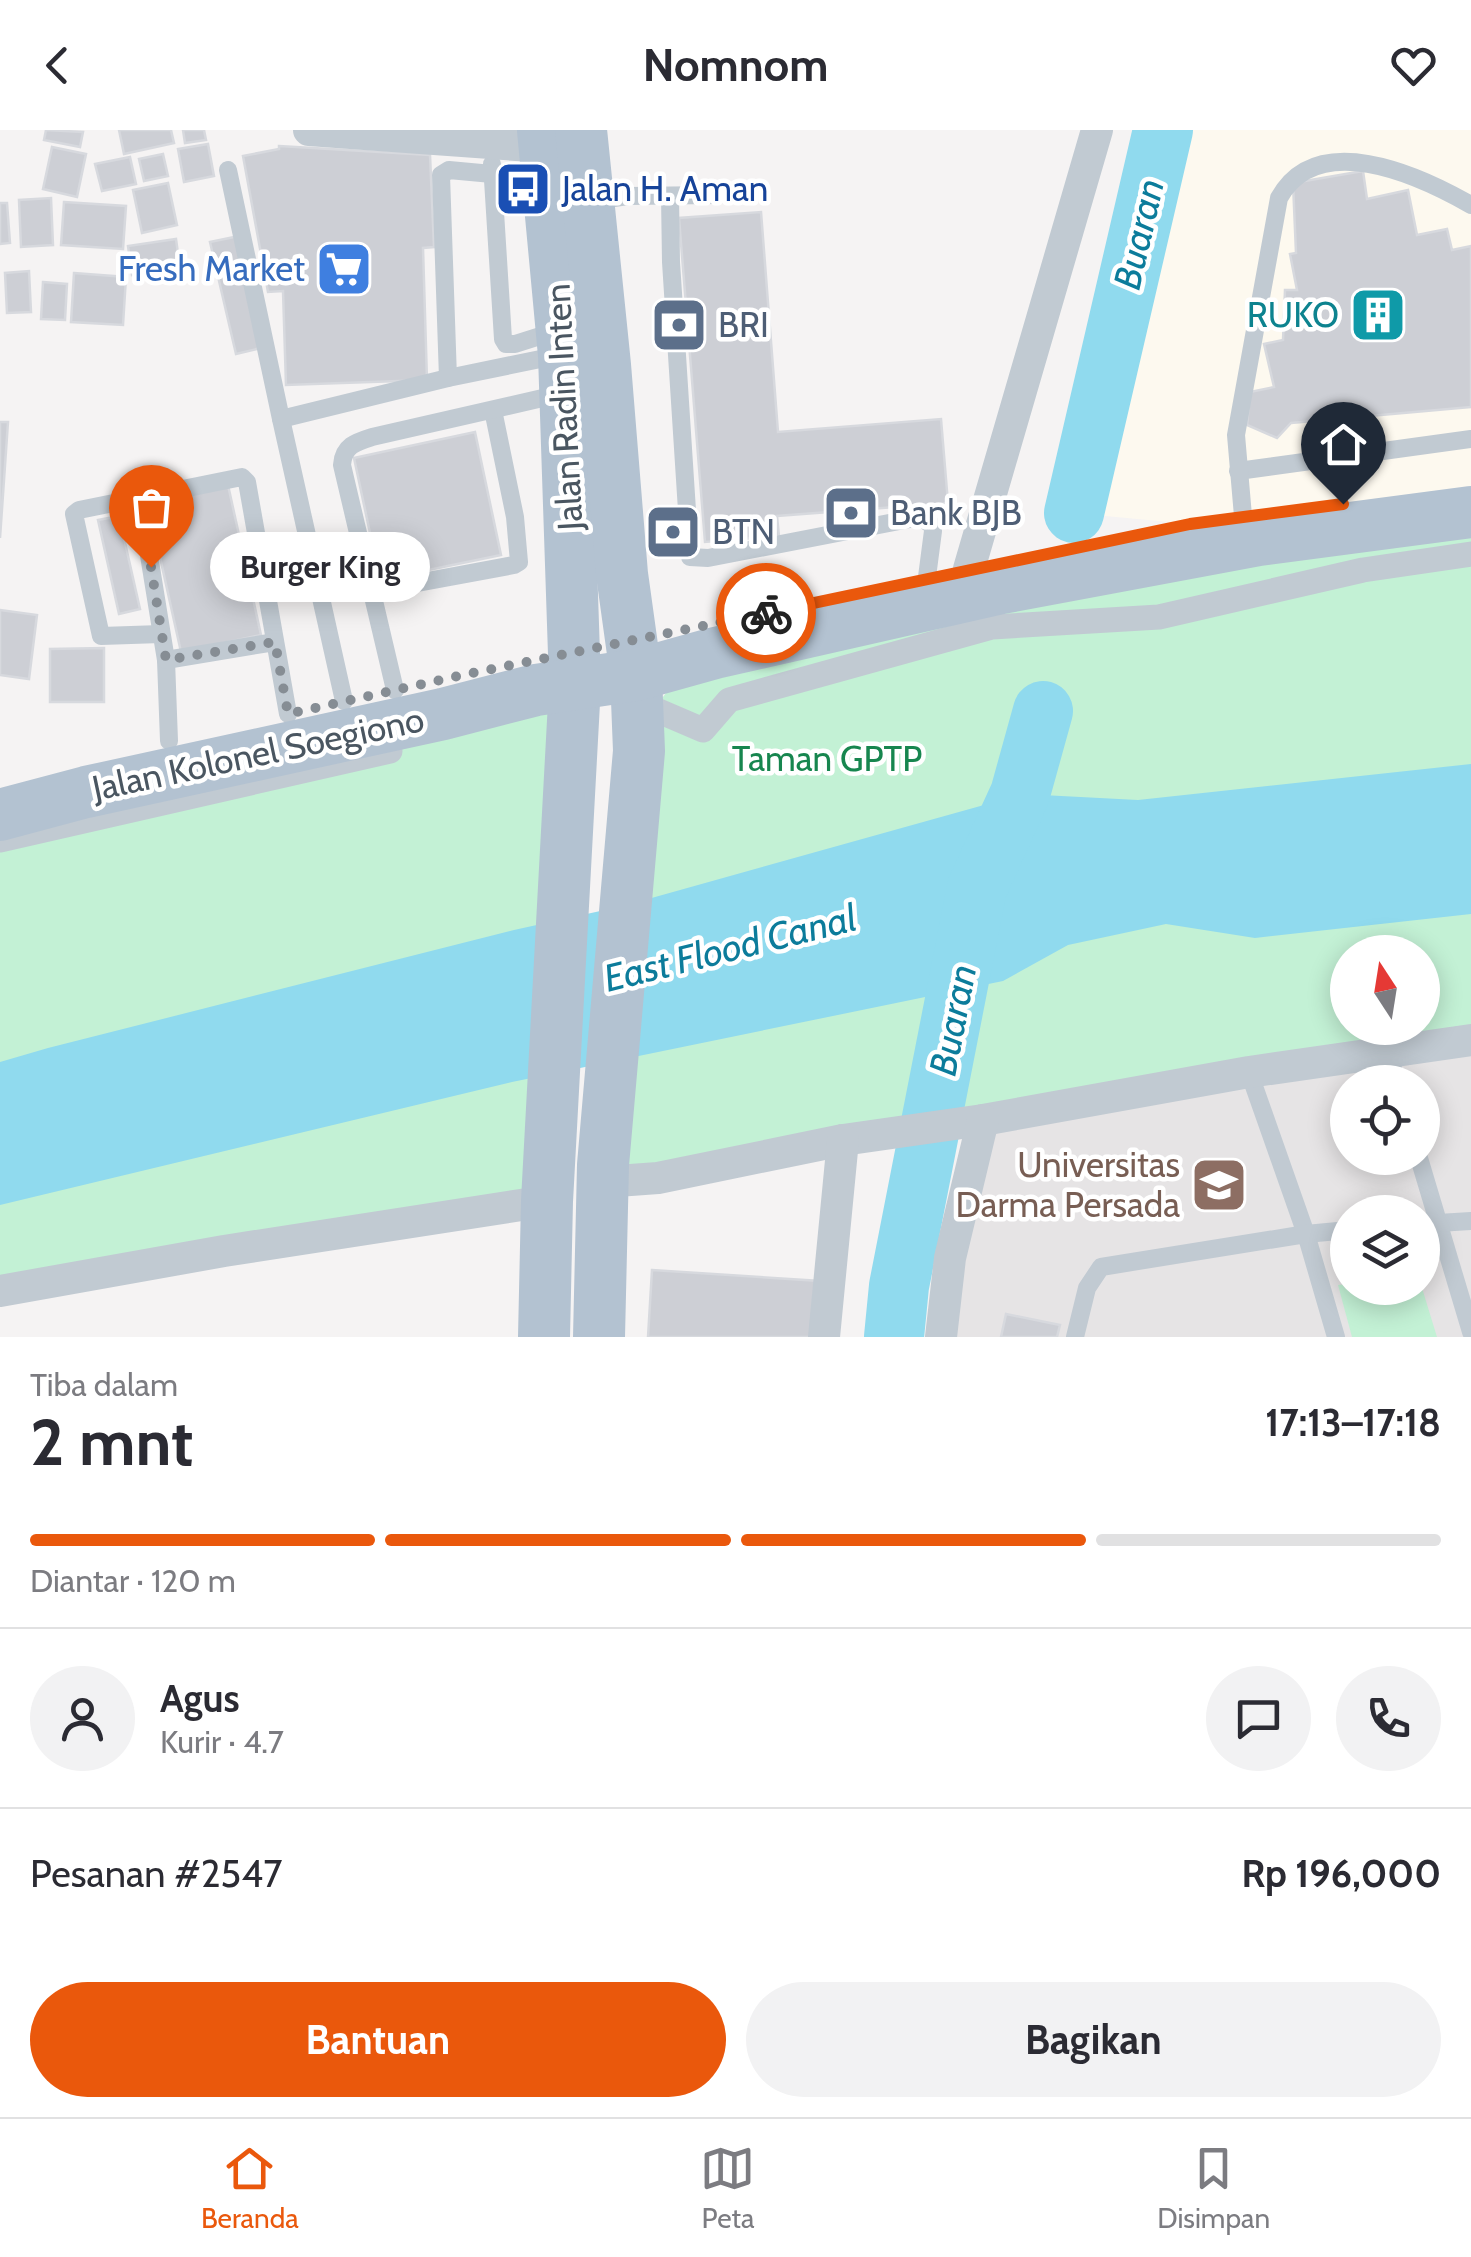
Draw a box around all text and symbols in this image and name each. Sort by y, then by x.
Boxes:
icon: back [30,38,85,93]
text: Nomnom [643,38,828,92]
icon: heart [1386,38,1441,93]
bus stop icon: Jalan H. Aman [493,159,553,219]
place label: Jalan H. Aman [561,167,768,210]
water label: Buaran [1103,174,1174,294]
supermarket icon: Fresh Market [314,239,374,299]
place label: Fresh Market [118,247,305,290]
street label: Jalan Radin Inten [536,283,591,532]
building icon: RUKO [1348,285,1408,345]
place label: RUKO [1247,293,1339,336]
bank icon: BRI [649,295,709,355]
place label: BRI [718,303,769,346]
pin [1301,402,1386,505]
icon: home [1316,417,1371,472]
pin [109,465,194,568]
icon: bag [124,480,179,535]
bank icon: Bank BJB [821,483,881,543]
place label: Bank BJB [890,491,1022,534]
bank icon: BTN [643,502,703,562]
place label: BTN [712,510,775,553]
callout: Burger King [211,532,431,602]
text: Burger King [240,547,400,586]
courier [716,563,816,663]
icon: bike [739,586,794,641]
street label: Jalan Kolonel Soegiono [87,697,428,810]
park label: Taman GPTP [732,737,922,780]
water label: East Flood Canal [599,893,861,1002]
north arrow [1330,935,1440,1045]
map controls [1330,935,1440,1305]
water label: Buaran [919,960,986,1079]
button: locate [1330,1065,1440,1175]
place label: Universitas Darma Persada [956,1143,1180,1226]
school or university icon: Universitas Darma Persada [1189,1155,1249,1215]
button: layers [1330,1195,1440,1305]
text: Tiba dalam [30,1365,178,1404]
text: 17:13–17:18 [1265,1399,1441,1446]
text: 2 mnt [30,1402,193,1481]
text: Diantar · 120 m [30,1561,236,1600]
button: person [30,1666,135,1771]
button: chat [1206,1666,1311,1771]
button: phone [1336,1666,1441,1771]
text: Agus [160,1675,240,1722]
text: Kurir · 4.7 [160,1722,284,1761]
text: Pesanan #2547 [30,1850,282,1897]
text: Rp 196,000 [1242,1850,1441,1897]
button: Bantuan [30,1982,726,2097]
button: Bagikan [746,1982,1441,2097]
tab: Beranda [201,2141,299,2235]
tab: Peta [700,2141,755,2235]
tab: Disimpan [1157,2141,1270,2235]

